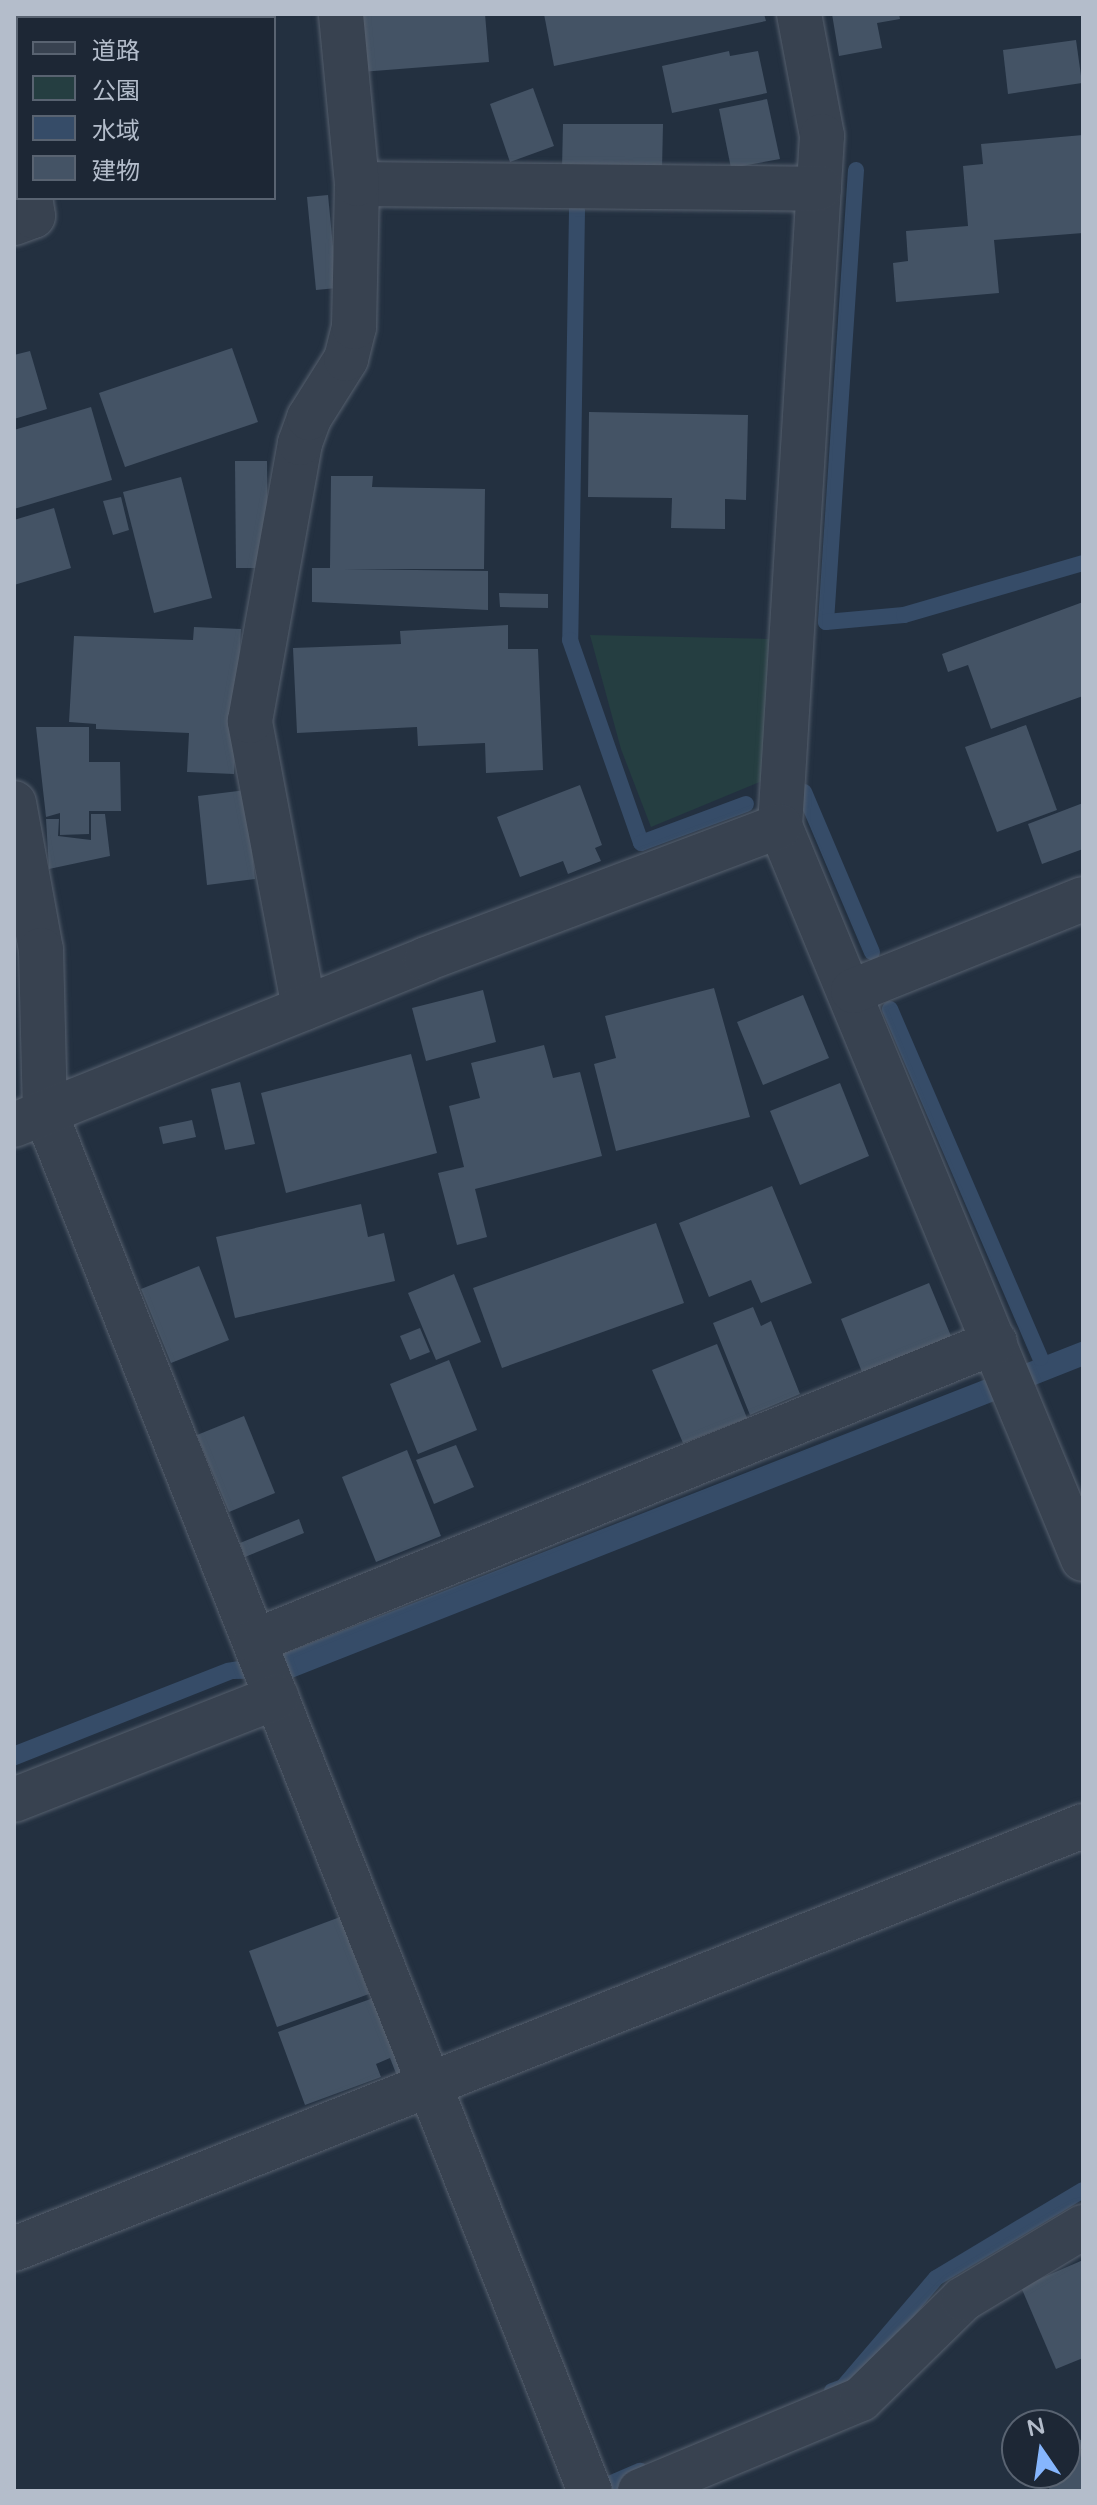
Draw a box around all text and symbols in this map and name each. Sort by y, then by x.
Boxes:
legend [16,16,276,200]
text: 道路 [92,37,140,66]
text: 公園 [92,77,140,106]
text: 水域 [92,117,140,146]
text: 建物 [92,157,140,186]
north arrow [1001,2409,1081,2489]
text: N [1025,2413,1048,2442]

